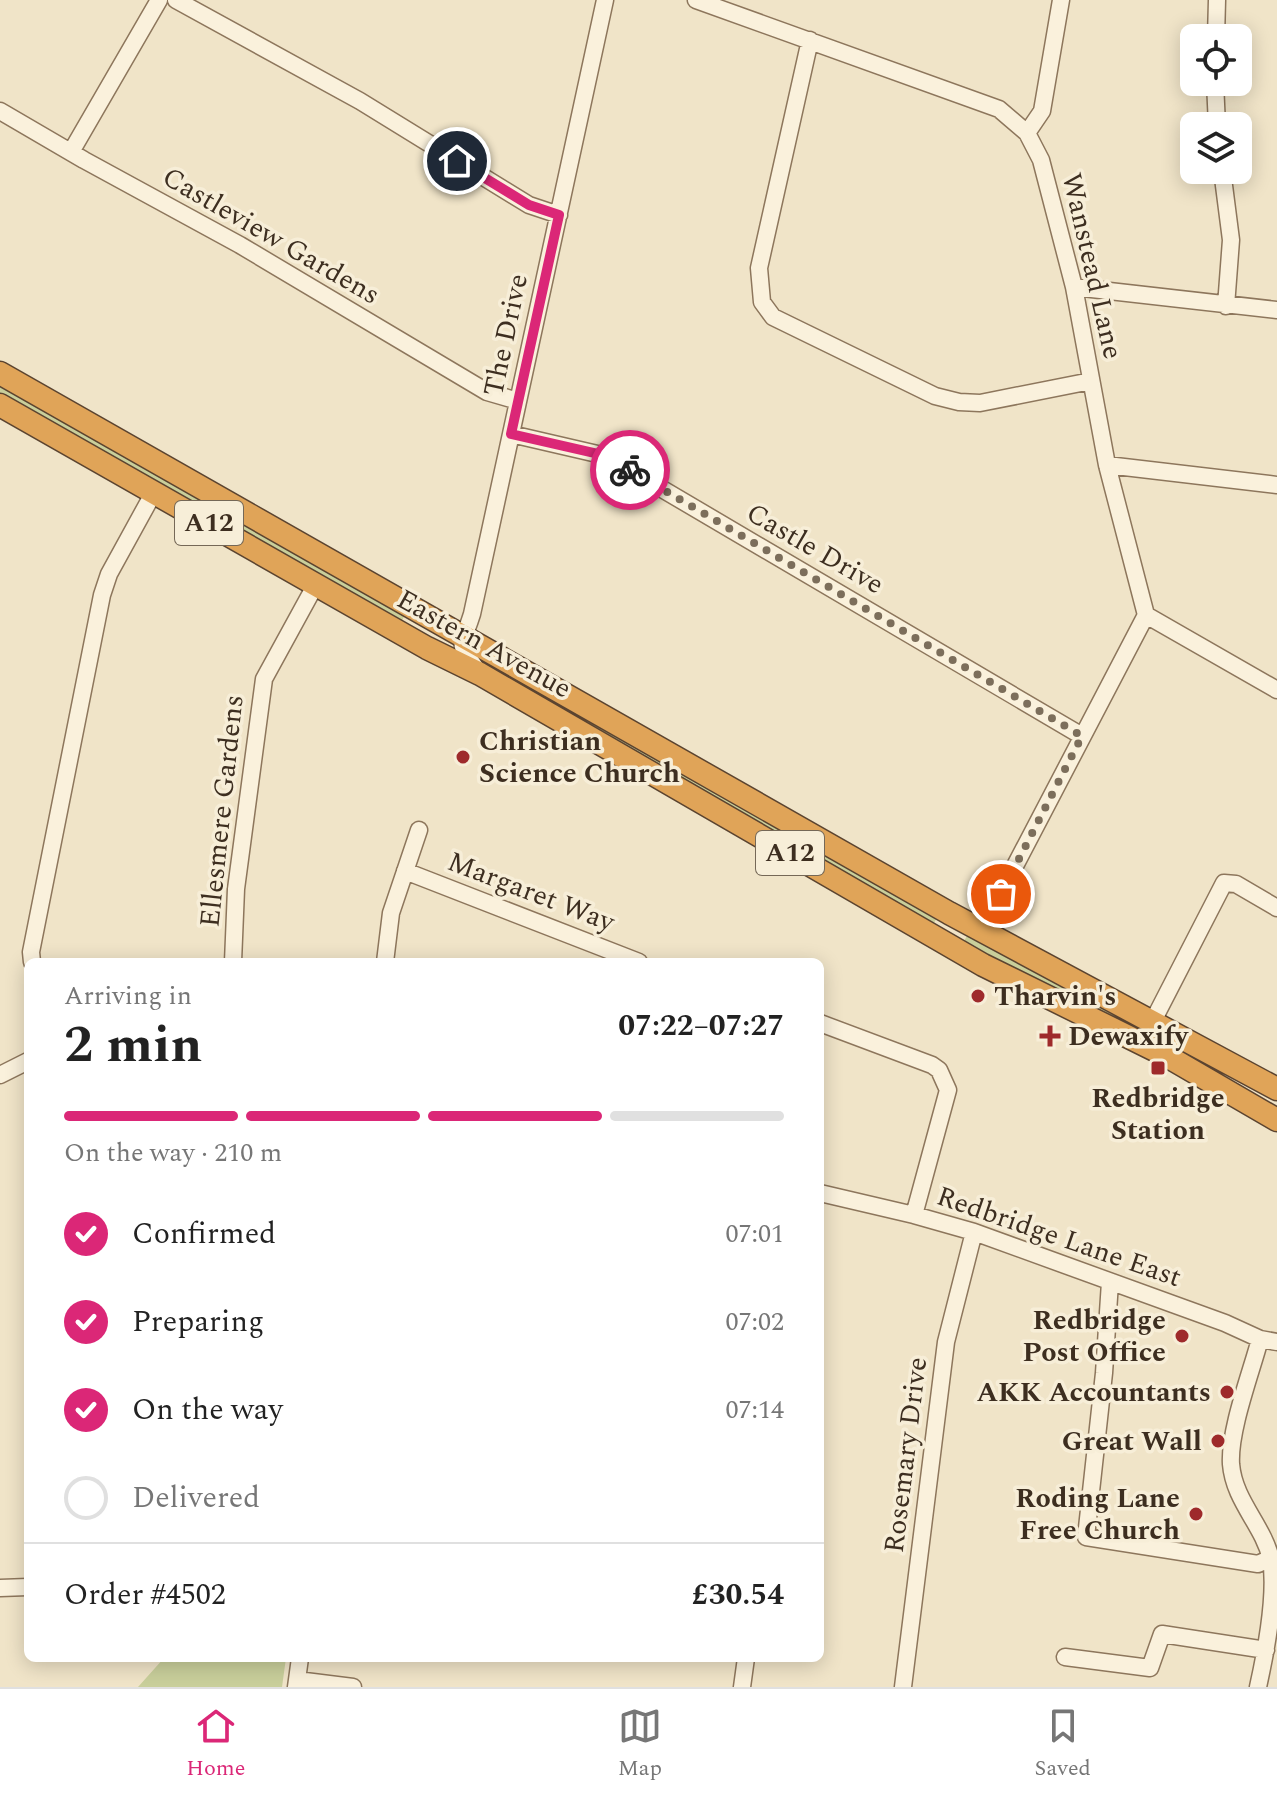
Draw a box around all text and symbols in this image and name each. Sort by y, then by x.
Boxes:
map controls [1180,24,1252,184]
button: locate [1180,24,1252,96]
button: layers [1180,112,1252,184]
pin [423,127,491,195]
icon: home [435,139,479,183]
street label: Castleview Gardens [154,156,388,316]
street label: Wanstead Lane [1050,169,1134,363]
street label: The Drive [472,270,540,400]
courier [590,430,670,510]
icon: bike [608,448,652,492]
street label: Castle Drive [738,492,892,606]
road number: A12 [175,501,243,545]
street label: Eastern Avenue [389,578,579,710]
street label: Ellesmere Gardens [188,693,256,929]
place label: Christian Science Church [479,720,680,795]
marker: Christian Science Church [454,748,472,766]
road number: A12 [756,831,824,875]
street label: Margaret Way [441,840,622,944]
pin [967,860,1035,928]
icon: bag [979,872,1023,916]
place label: Tharvin's [994,975,1117,1018]
text: Arriving in [64,976,192,1016]
marker: Tharvin's [969,987,987,1005]
text: 07:22–07:27 [618,1003,784,1049]
text: 2 min [64,1006,202,1085]
place label: Dewaxify [1068,1015,1190,1058]
marker: Dewaxify [1039,1025,1061,1047]
marker: Redbridge Station [1149,1059,1167,1077]
place label: Redbridge Station [1091,1077,1225,1152]
text: On the way · 210 m [64,1133,282,1173]
street label: Redbridge Lane East [931,1175,1187,1299]
text: Confirmed [132,1211,276,1257]
icon: check [64,1212,108,1256]
text: 07:01 [725,1214,784,1254]
text: Preparing [132,1299,264,1345]
place label: Redbridge Post Office [1022,1299,1166,1374]
icon: check [64,1300,108,1344]
text: 07:02 [725,1302,784,1342]
marker: Redbridge Post Office [1173,1327,1191,1345]
street label: Rosemary Drive [873,1355,939,1555]
place label: AKK Accountants [976,1371,1211,1414]
marker: AKK Accountants [1218,1383,1236,1401]
text: On the way [132,1387,283,1433]
icon: check [64,1388,108,1432]
text: 07:14 [725,1390,784,1430]
place label: Great Wall [1062,1420,1202,1463]
marker: Great Wall [1209,1432,1227,1450]
text: Delivered [132,1475,260,1521]
place label: Roding Lane Free Church [1015,1477,1180,1552]
marker: Roding Lane Free Church [1187,1505,1205,1523]
text: Order #4502 [64,1572,226,1618]
text: £30.54 [692,1572,784,1618]
tab: Home [186,1704,245,1785]
tab: Map [618,1704,662,1785]
tab: Saved [1034,1704,1091,1785]

